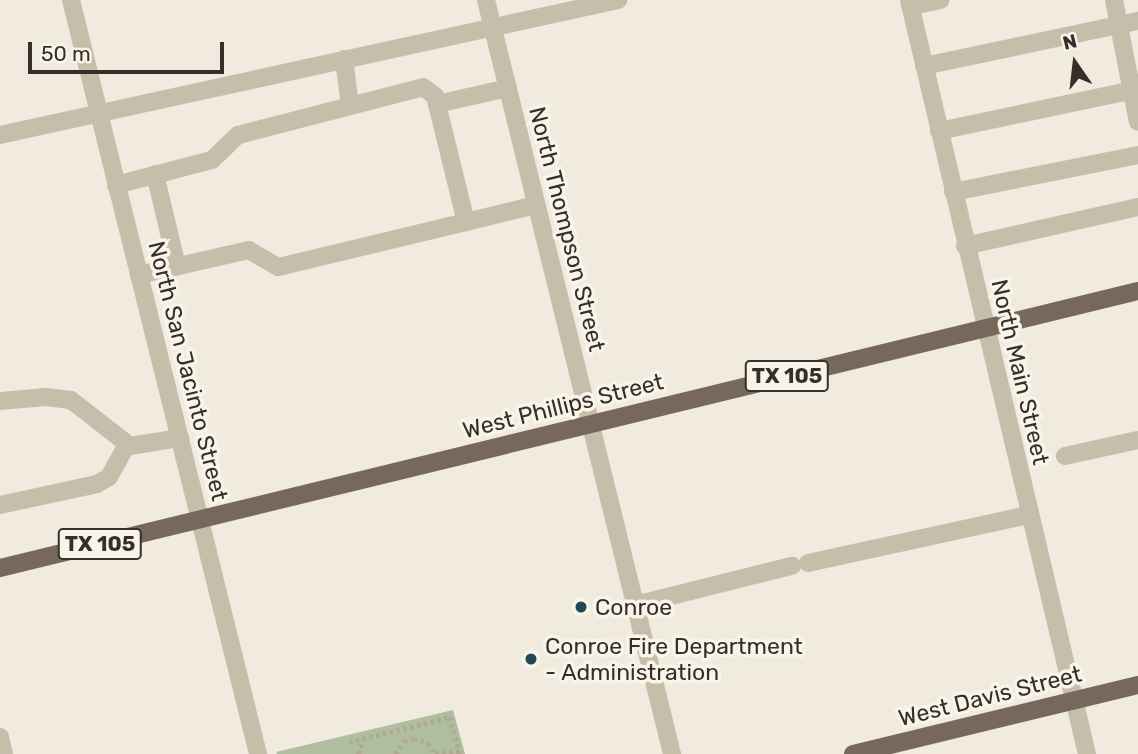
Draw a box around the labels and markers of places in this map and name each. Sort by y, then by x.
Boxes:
place label: Conroe [595,593,672,621]
marker: Conroe [573,599,589,615]
place label: Conroe Fire Department - Administration [545,632,803,686]
marker: Conroe Fire Department - Administration [523,651,539,667]

